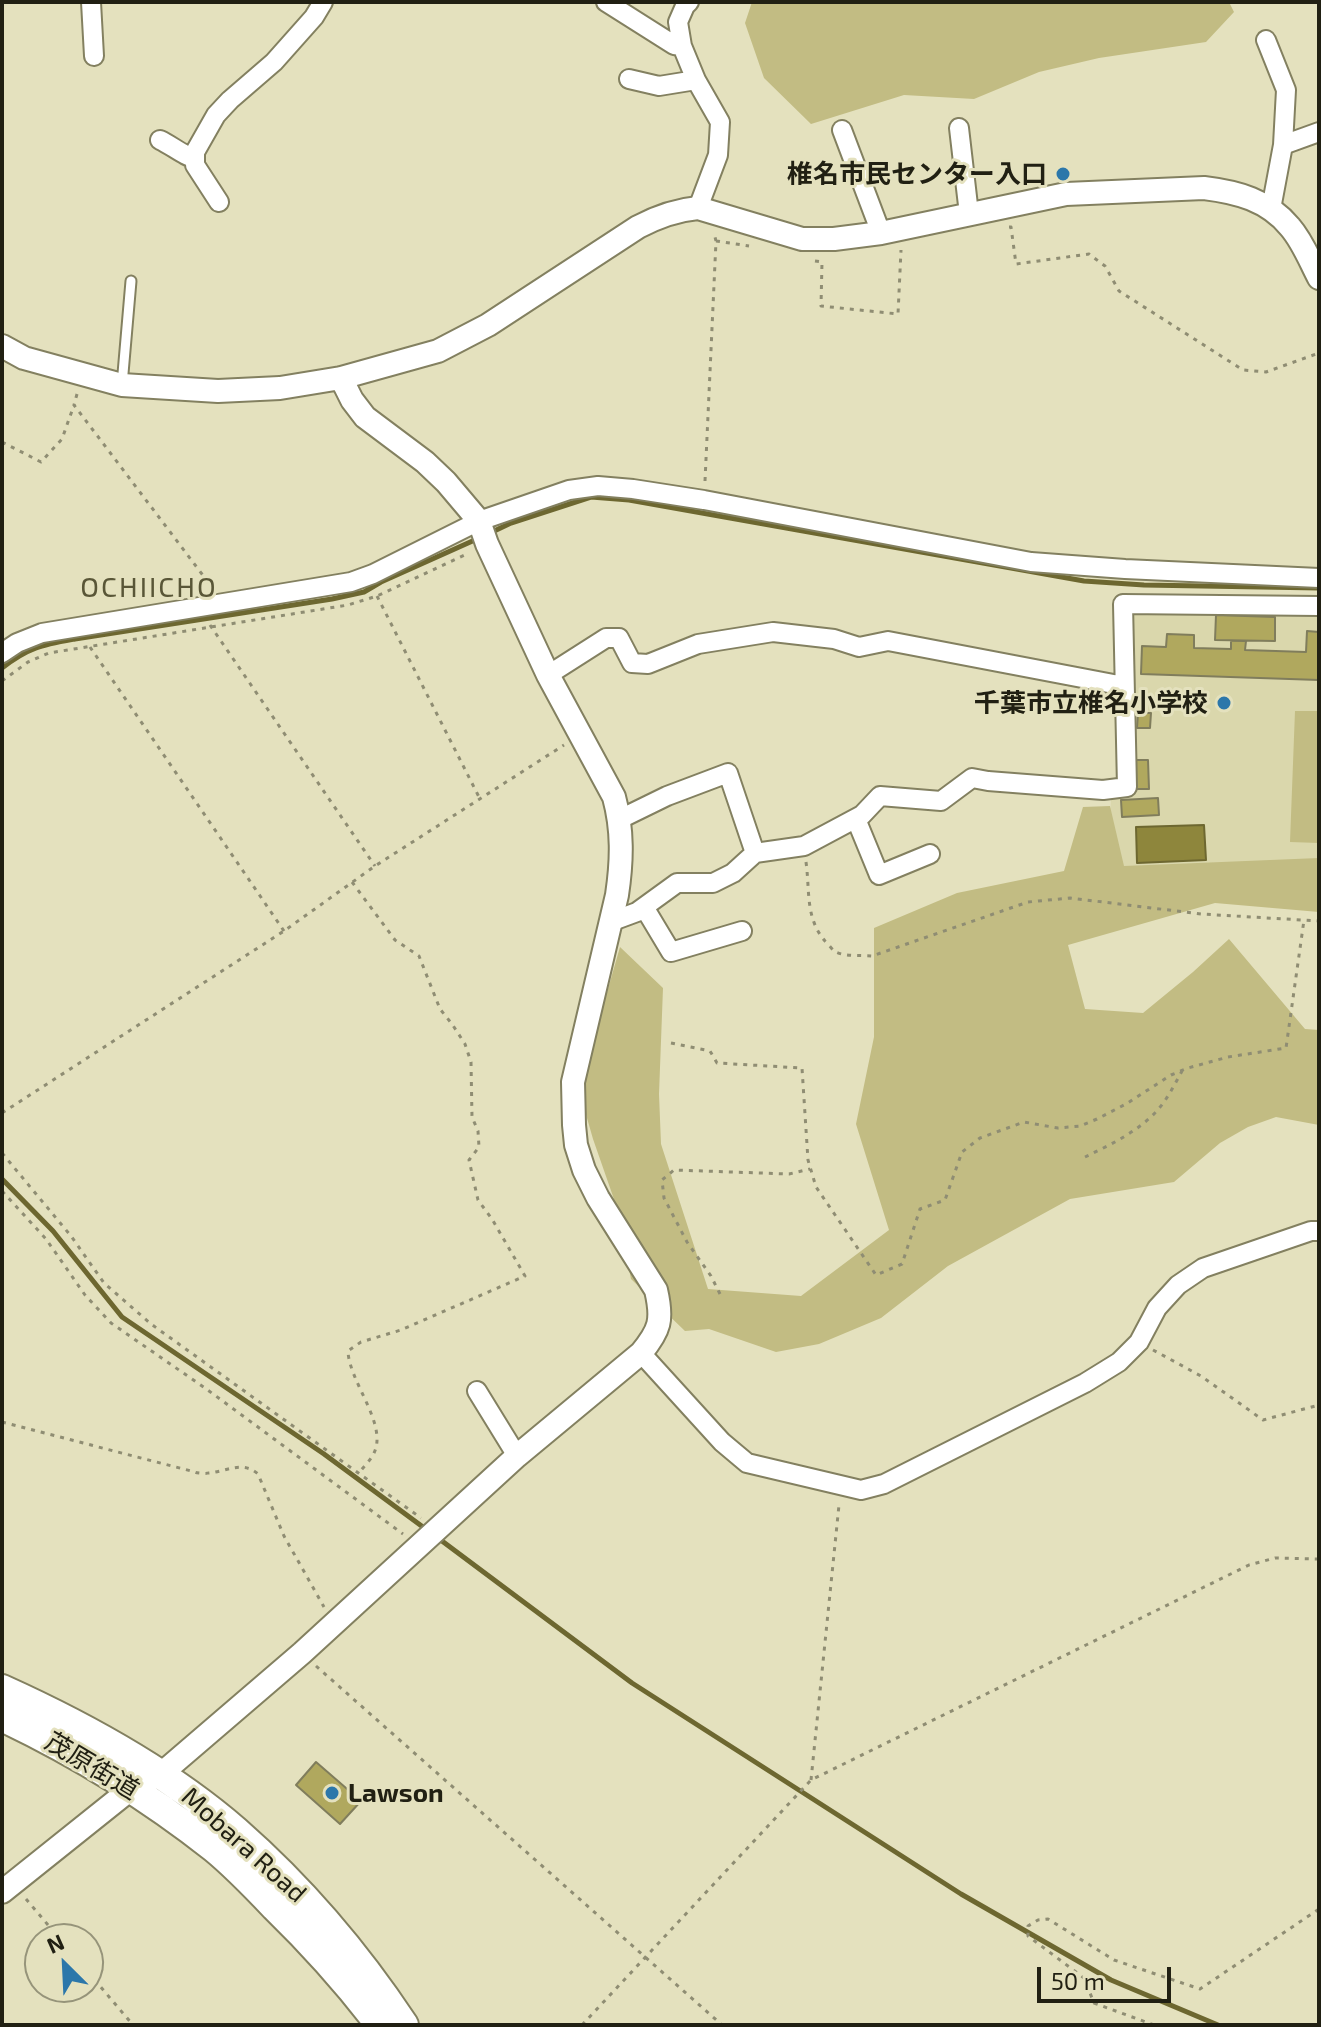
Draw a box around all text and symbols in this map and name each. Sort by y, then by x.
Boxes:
place label: 椎名市民センター入口 [787,158,1047,190]
marker: 椎名市民センター入口 [1054,165,1072,183]
district label: OCHIICHO [80,571,218,605]
place label: 千葉市立椎名小学校 [974,687,1208,719]
marker: 千葉市立椎名小学校 [1215,694,1233,712]
street label: 茂原街道 [39,1726,145,1806]
place label: Lawson [348,1777,444,1809]
street label: Mobara Road [175,1781,313,1909]
marker: Lawson [323,1784,341,1802]
north arrow [24,1923,104,2003]
text: N [42,1928,68,1958]
scale bar [1041,1951,1175,2001]
text: 50 m [1051,1966,1105,1995]

